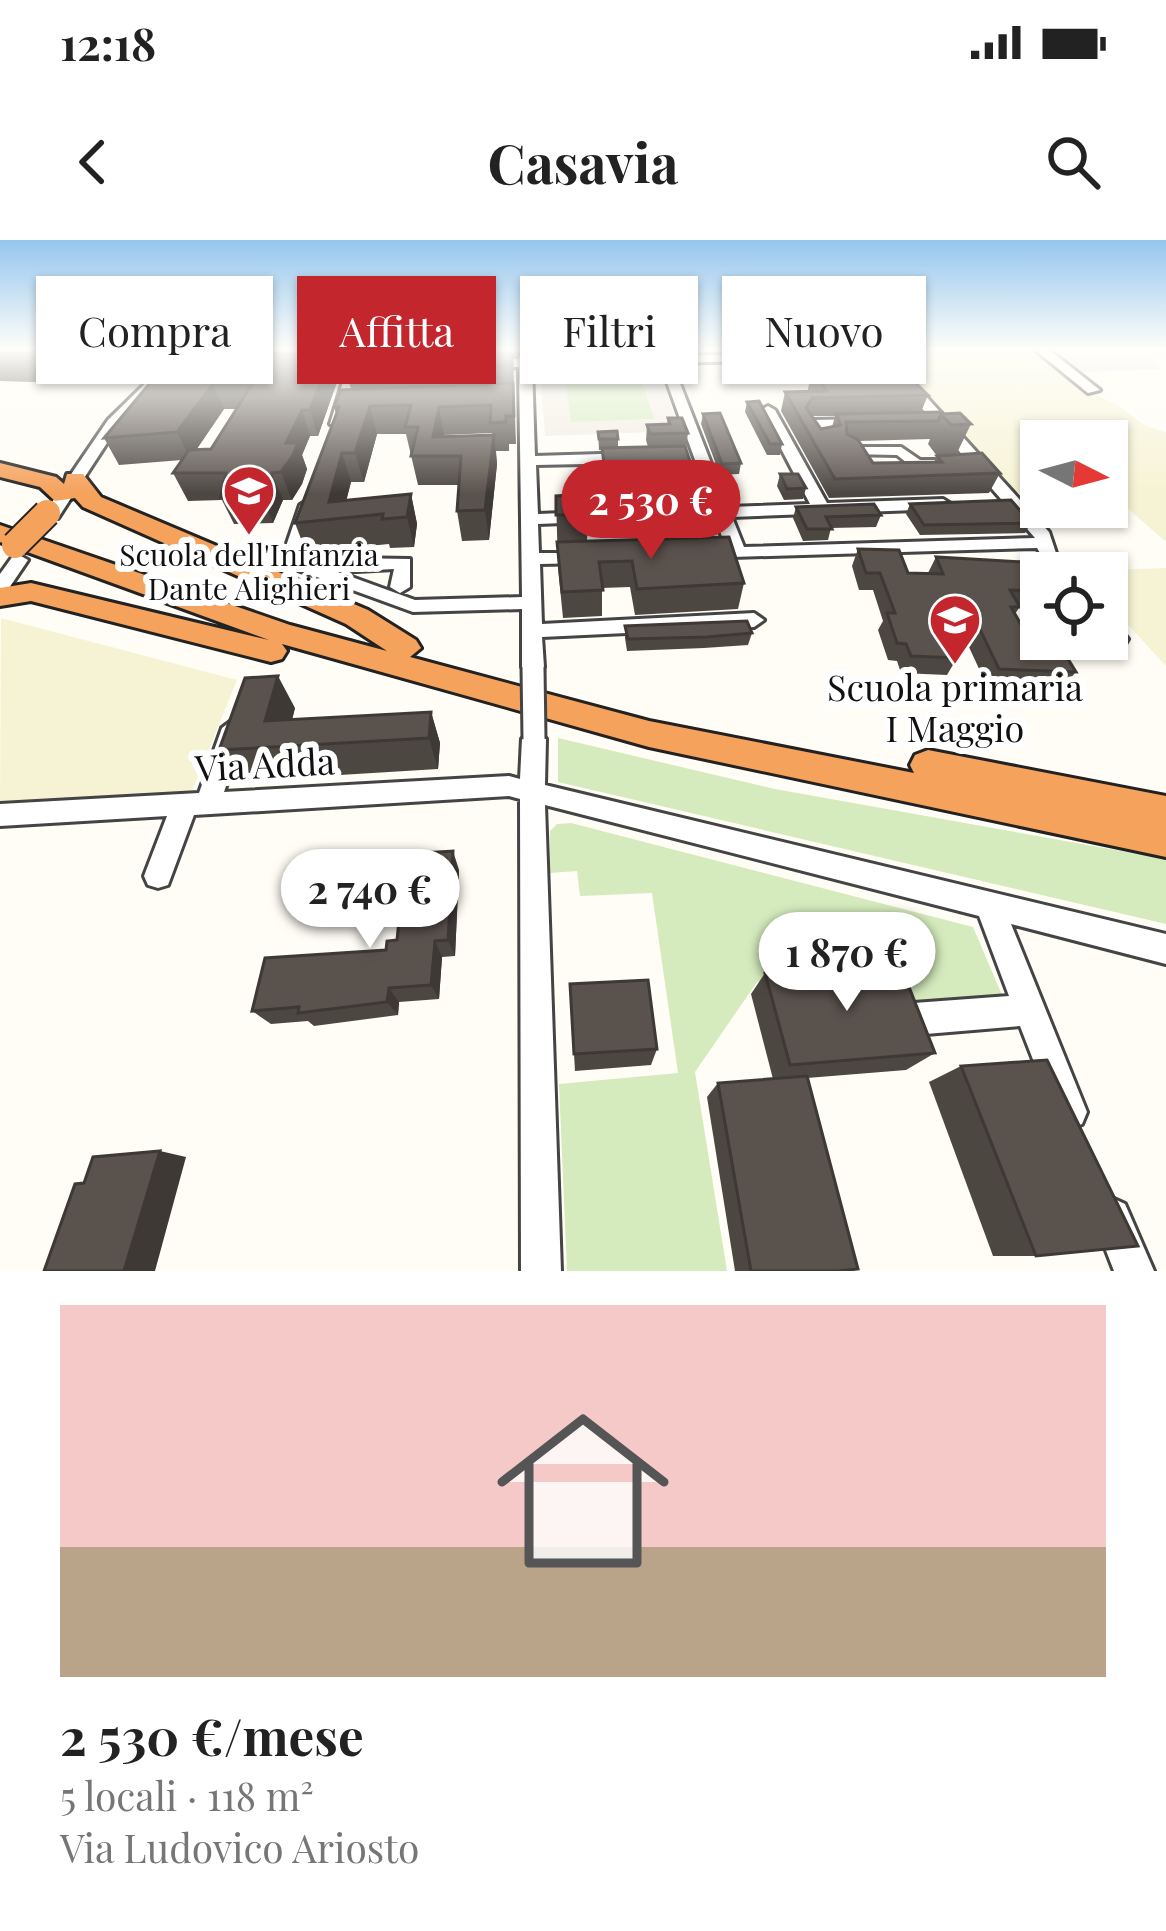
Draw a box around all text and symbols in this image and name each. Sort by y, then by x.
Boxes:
text: 12:18 [60,12,156,72]
text: Casavia [488,126,678,198]
icon: back [60,129,126,195]
icon: search [1040,129,1106,195]
chip: Compra [36,276,273,384]
chip: Affitta [297,276,496,384]
chip: Filtri [520,276,698,384]
chip: Nuovo [722,276,926,384]
north arrow [1020,420,1128,528]
map controls [1020,420,1128,660]
pin: 2 530 € [540,460,762,562]
school or university icon: Scuola dell'Infanzia Dante Alighieri [221,463,277,537]
text: 2 530 € [588,473,714,525]
place label: Scuola dell'Infanzia Dante Alighieri [119,534,379,608]
button: locate [1020,552,1128,660]
school or university icon: Scuola primaria I Maggio [927,592,983,666]
place label: Scuola primaria I Maggio [827,662,1083,751]
street label: Via Adda [193,735,336,791]
pin: 2 740 € [259,849,481,951]
text: 2 740 € [308,862,432,914]
pin: 1 870 € [736,912,958,1014]
text: 1 870 € [786,925,908,977]
icon: home [475,1383,691,1599]
text: 2 530 €/mese [60,1701,364,1769]
text: 5 locali · 118 m² [60,1769,314,1821]
text: Via Ludovico Ariosto [60,1821,419,1873]

